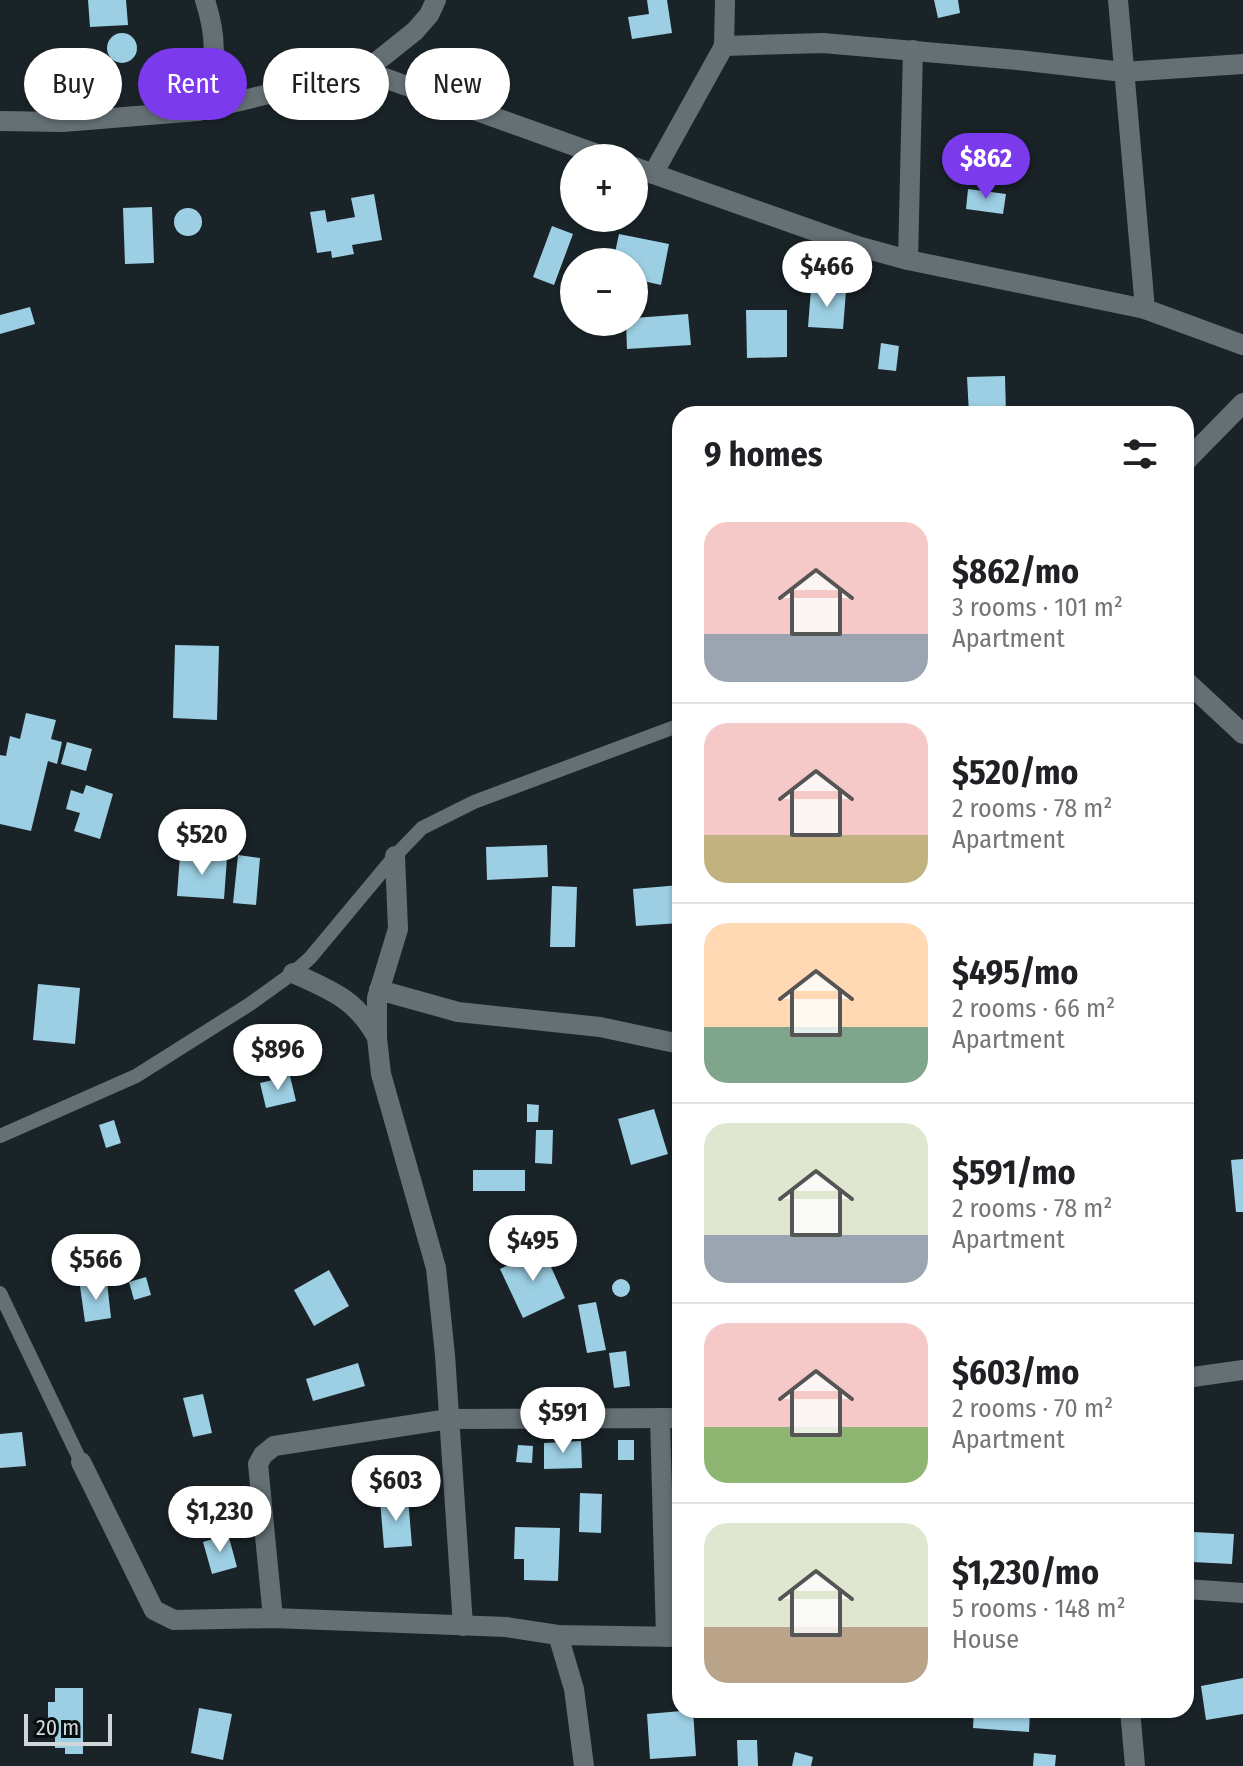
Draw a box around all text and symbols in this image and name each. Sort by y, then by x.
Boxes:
chip: Buy [24,48,122,120]
chip: Rent [138,48,247,120]
chip: Filters [263,48,389,120]
chip: New [405,48,510,120]
pin: $862 [939,133,1033,201]
text: $862 [960,143,1012,174]
map controls [560,144,648,336]
button: + [560,144,648,232]
pin: $466 [780,241,874,309]
button: − [560,248,648,336]
text: $466 [800,251,854,282]
icon: filters [1118,432,1162,476]
text: 9 homes [704,434,823,475]
text: $862/mo [952,551,1079,592]
icon: home [768,554,864,650]
text: 3 rooms · 101 m² [952,592,1123,623]
text: Apartment [952,623,1065,654]
text: $520/mo [952,752,1079,793]
icon: home [768,755,864,851]
text: 2 rooms · 78 m² [952,793,1113,824]
pin: $520 [155,809,249,877]
text: $520 [176,819,228,850]
text: Apartment [952,824,1065,855]
text: $495/mo [952,952,1078,993]
icon: home [768,955,864,1051]
text: 2 rooms · 66 m² [952,993,1115,1024]
pin: $896 [231,1024,325,1092]
text: Apartment [952,1024,1065,1055]
text: $896 [251,1034,305,1065]
text: $591/mo [952,1152,1076,1193]
icon: home [768,1155,864,1251]
text: 2 rooms · 78 m² [952,1193,1113,1224]
pin: $495 [486,1215,580,1283]
text: Apartment [952,1224,1065,1255]
text: $495 [507,1225,559,1256]
pin: $566 [49,1234,143,1302]
text: $566 [70,1244,122,1275]
text: $603/mo [952,1352,1079,1393]
icon: home [768,1355,864,1451]
pin: $591 [516,1387,610,1455]
text: 2 rooms · 70 m² [952,1393,1113,1424]
text: $591 [538,1397,588,1428]
text: Apartment [952,1424,1065,1455]
pin: $603 [349,1455,443,1523]
text: $603 [370,1465,422,1496]
pin: $1,230 [155,1486,285,1554]
text: $1,230 [186,1496,254,1527]
text: $1,230/mo [952,1552,1099,1593]
icon: home [768,1555,864,1651]
text: 5 rooms · 148 m² [952,1593,1126,1624]
text: House [952,1624,1019,1655]
scale bar [24,1710,112,1746]
text: 20 m [36,1714,79,1741]

